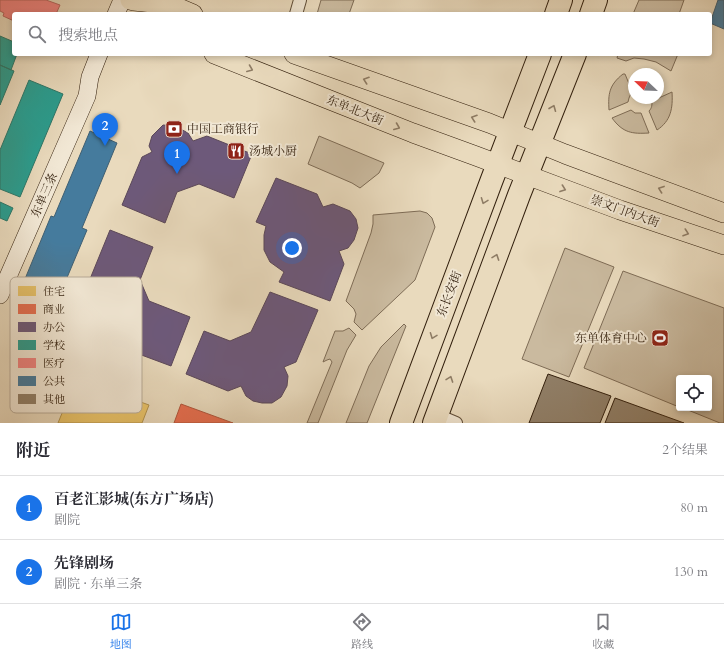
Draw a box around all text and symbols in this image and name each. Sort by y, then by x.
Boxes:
search box [12,12,712,56]
icon: search [26,23,48,45]
text: 搜索地点 [58,25,118,45]
one-way arrow [246,64,253,72]
north arrow [628,68,664,104]
one-way arrow [362,76,369,84]
street label: 东单北大街 [324,91,387,129]
one-way arrow [549,104,557,111]
pin: 2 [92,113,118,146]
one-way arrow [470,114,477,123]
bank icon: 中国工商银行 [164,119,184,139]
place label: 中国工商银行 [187,121,259,137]
one-way arrow [393,122,400,130]
pin: 1 [164,141,190,174]
restaurant icon: 汤城小厨 [226,141,246,161]
place label: 汤城小厨 [249,143,297,159]
street label: 东单三条 [27,170,61,220]
one-way arrow [560,184,567,192]
one-way arrow [658,186,665,194]
street label: 崇文门内大街 [588,191,662,231]
one-way arrow [480,197,488,204]
one-way arrow [682,228,689,236]
your location [282,238,302,258]
one-way arrow [491,253,499,260]
street label: 东长安街 [433,268,465,319]
legend [10,277,142,413]
text: 住宅 [43,284,65,299]
text: 商业 [43,302,65,317]
text: 办公 [43,320,65,335]
sports icon: 东单体育中心 [650,328,670,348]
place label: 东单体育中心 [575,330,647,346]
one-way arrow [430,332,438,339]
text: 学校 [43,338,65,353]
text: 医疗 [43,356,65,371]
text: 公共 [43,374,65,389]
one-way arrow [446,375,454,382]
map controls [676,375,712,411]
button: locate [676,375,712,411]
text: 其他 [43,392,65,407]
text: 附近 [16,439,50,462]
text: 2个结果 [662,441,708,459]
text: 百老汇影城(东方广场店) [54,489,214,509]
text: 1 [26,499,32,517]
text: 80 m [680,499,708,517]
text: 剧院 [54,511,80,529]
text: 先锋剧场 [54,553,114,573]
text: 2 [26,563,32,581]
text: 130 m [674,563,708,581]
text: 剧院 · 东单三条 [54,575,142,593]
tab: 地图 [110,611,132,652]
tab: 路线 [351,611,373,652]
tab: 收藏 [592,611,614,652]

